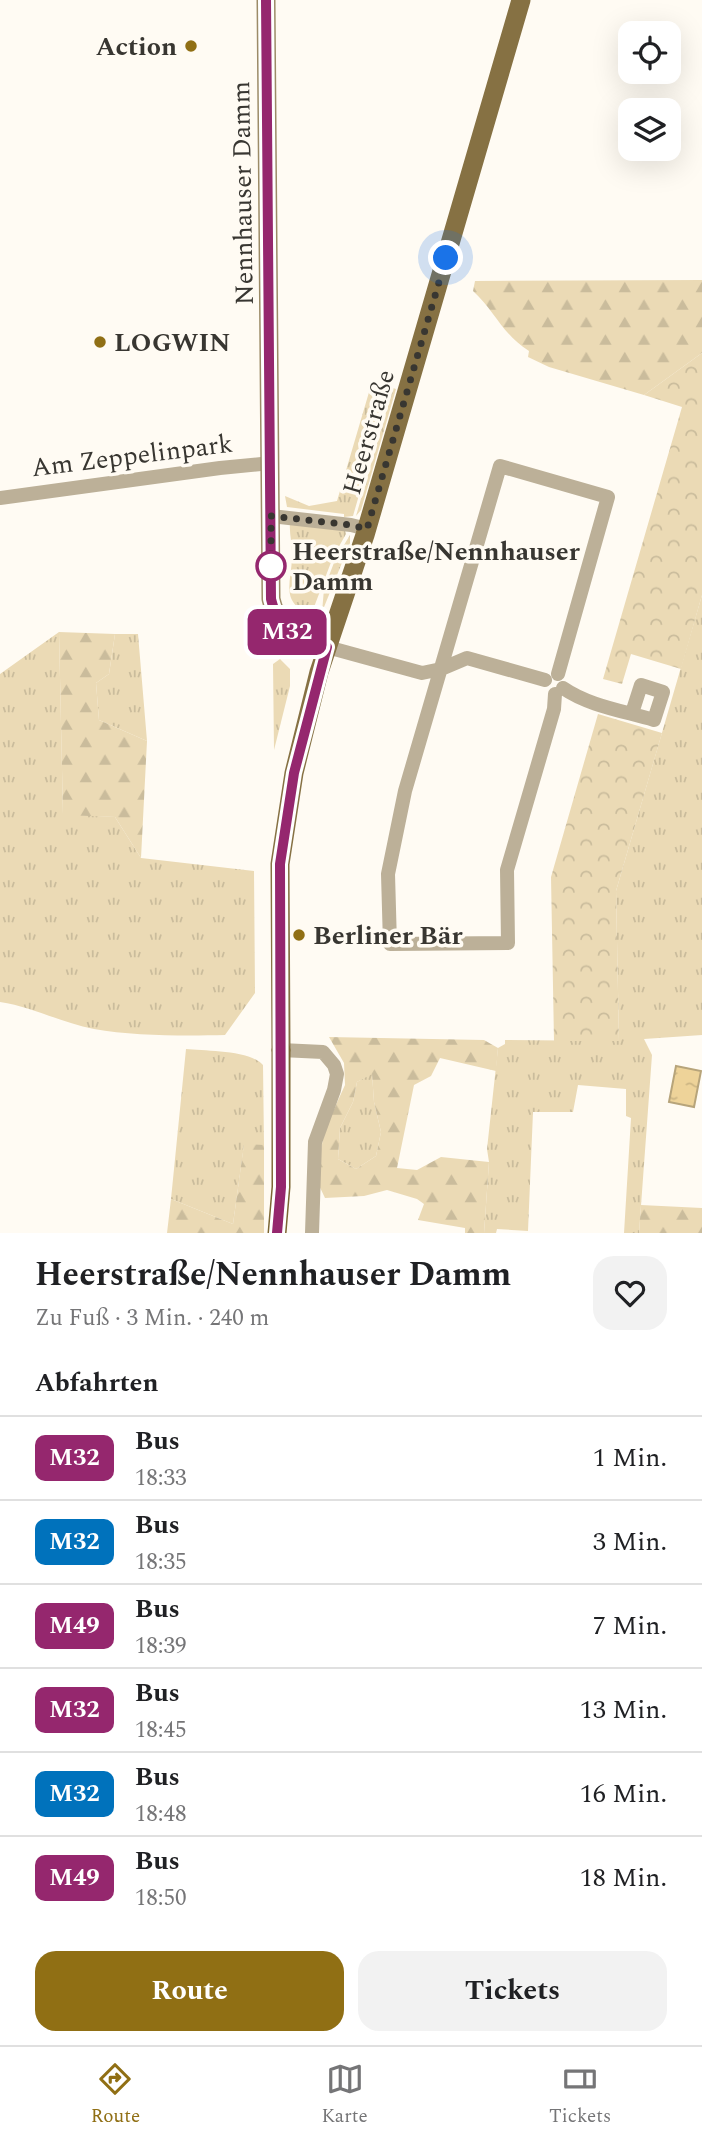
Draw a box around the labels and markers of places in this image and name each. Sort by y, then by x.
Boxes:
place label: Action [96,27,177,67]
marker: Action [183,38,199,54]
place label: LOGWIN [114,323,230,363]
marker: LOGWIN [92,334,108,350]
place label: Heerstraße/Nennhauser Damm [292,532,581,602]
marker: Heerstraße/Nennhauser Damm [256,551,286,581]
place label: Berliner Bär [313,916,463,956]
marker: Berliner Bär [291,927,307,943]

